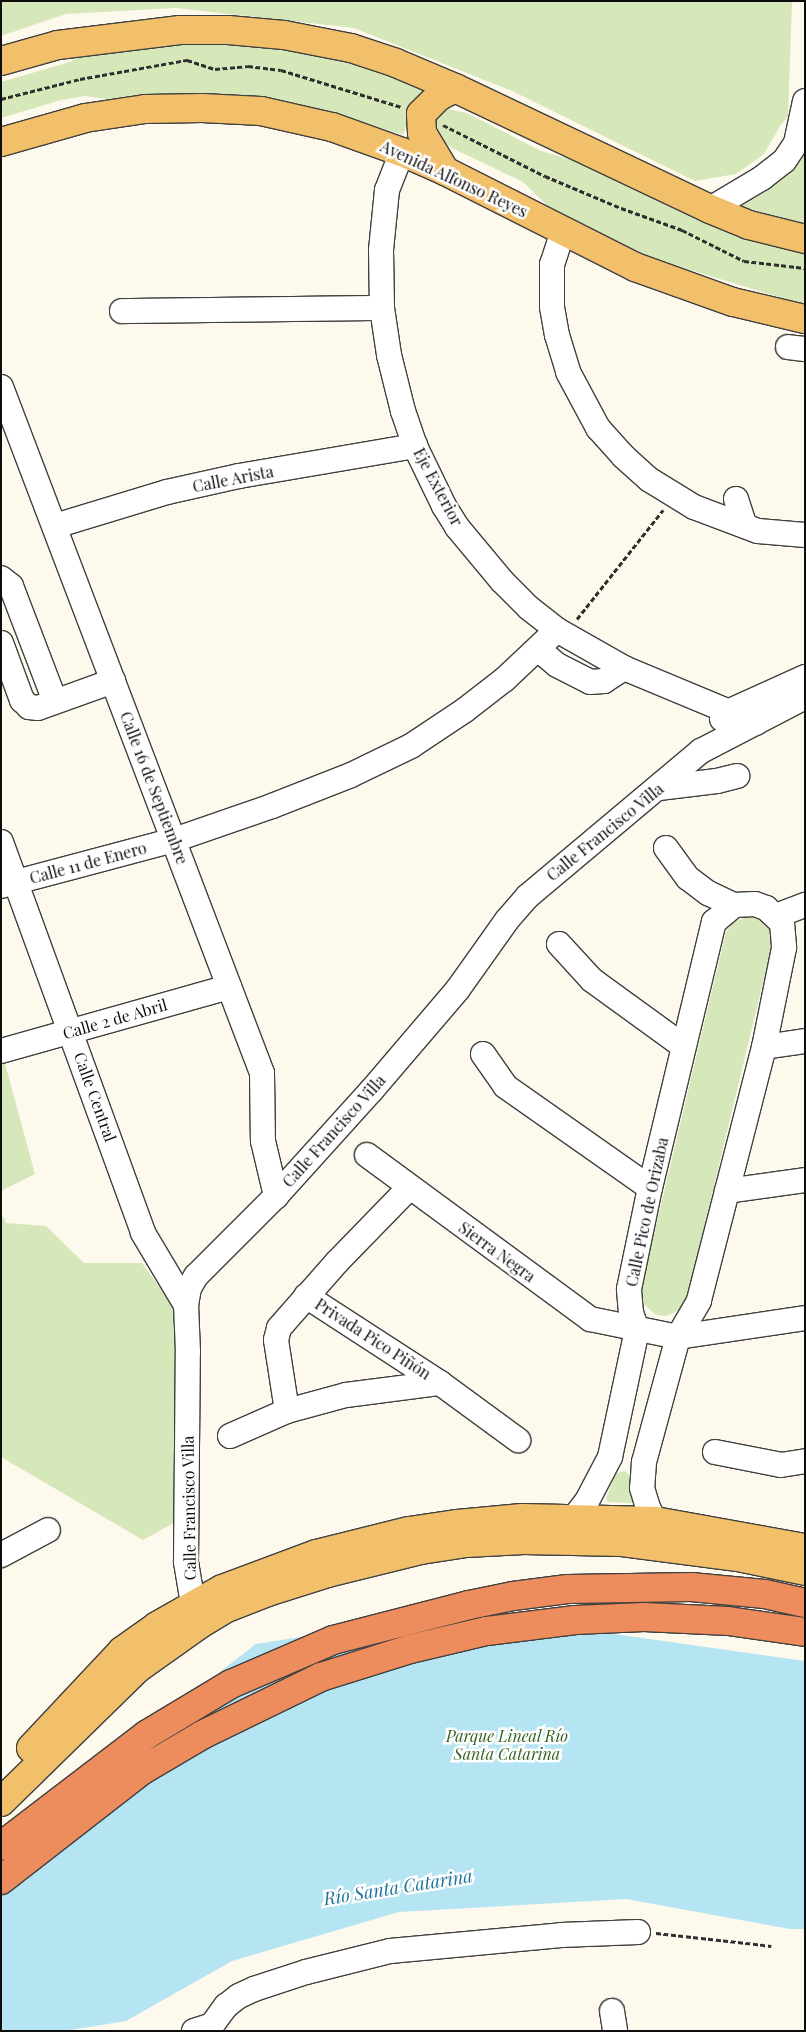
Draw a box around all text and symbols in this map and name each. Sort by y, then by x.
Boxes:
street label: Avenida Alfonso Reyes [377,136,531,222]
street label: Eje Exterior [409,445,467,529]
street label: Calle Arista [191,462,275,496]
street label: Calle 16 de Septiembre [116,709,192,867]
street label: Calle Francisco Villa [542,779,668,885]
street label: Calle 11 de Enero [27,838,149,888]
street label: Calle 2 de Abril [60,995,170,1043]
street label: Calle Central [70,1050,120,1144]
street label: Calle Francisco Villa [278,1071,390,1191]
street label: Calle Pico de Orizaba [622,1136,672,1288]
street label: Sierra Negra [455,1218,539,1286]
street label: Privada Pico Piñón [311,1294,435,1384]
street label: Calle Francisco Villa [178,1435,200,1581]
park label: Parque Lineal Río Santa Catarina [446,1726,568,1764]
water label: Río Santa Catarina [322,1865,474,1909]

